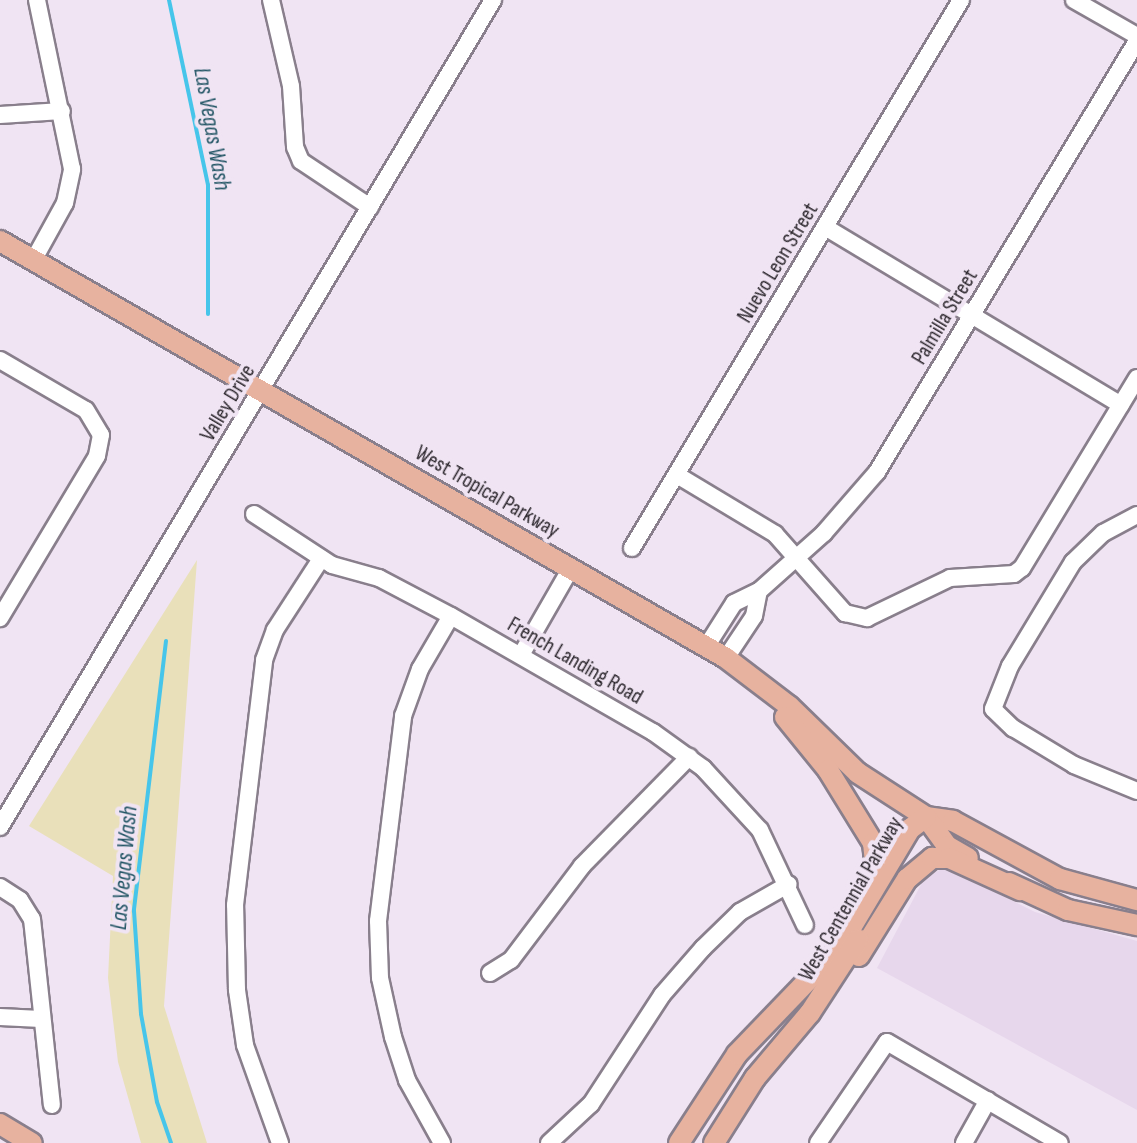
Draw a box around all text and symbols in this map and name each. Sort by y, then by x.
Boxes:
water label: Las Vegas Wash [187,65,237,193]
street label: Nuevo Leon Street [732,198,824,328]
street label: Palmilla Street [906,265,984,369]
street label: Valley Drive [195,360,261,446]
street label: West Tropical Parkway [410,440,564,544]
street label: French Landing Road [503,612,647,710]
water label: Las Vegas Wash [104,805,144,931]
street label: West Centennial Parkway [793,812,909,986]

